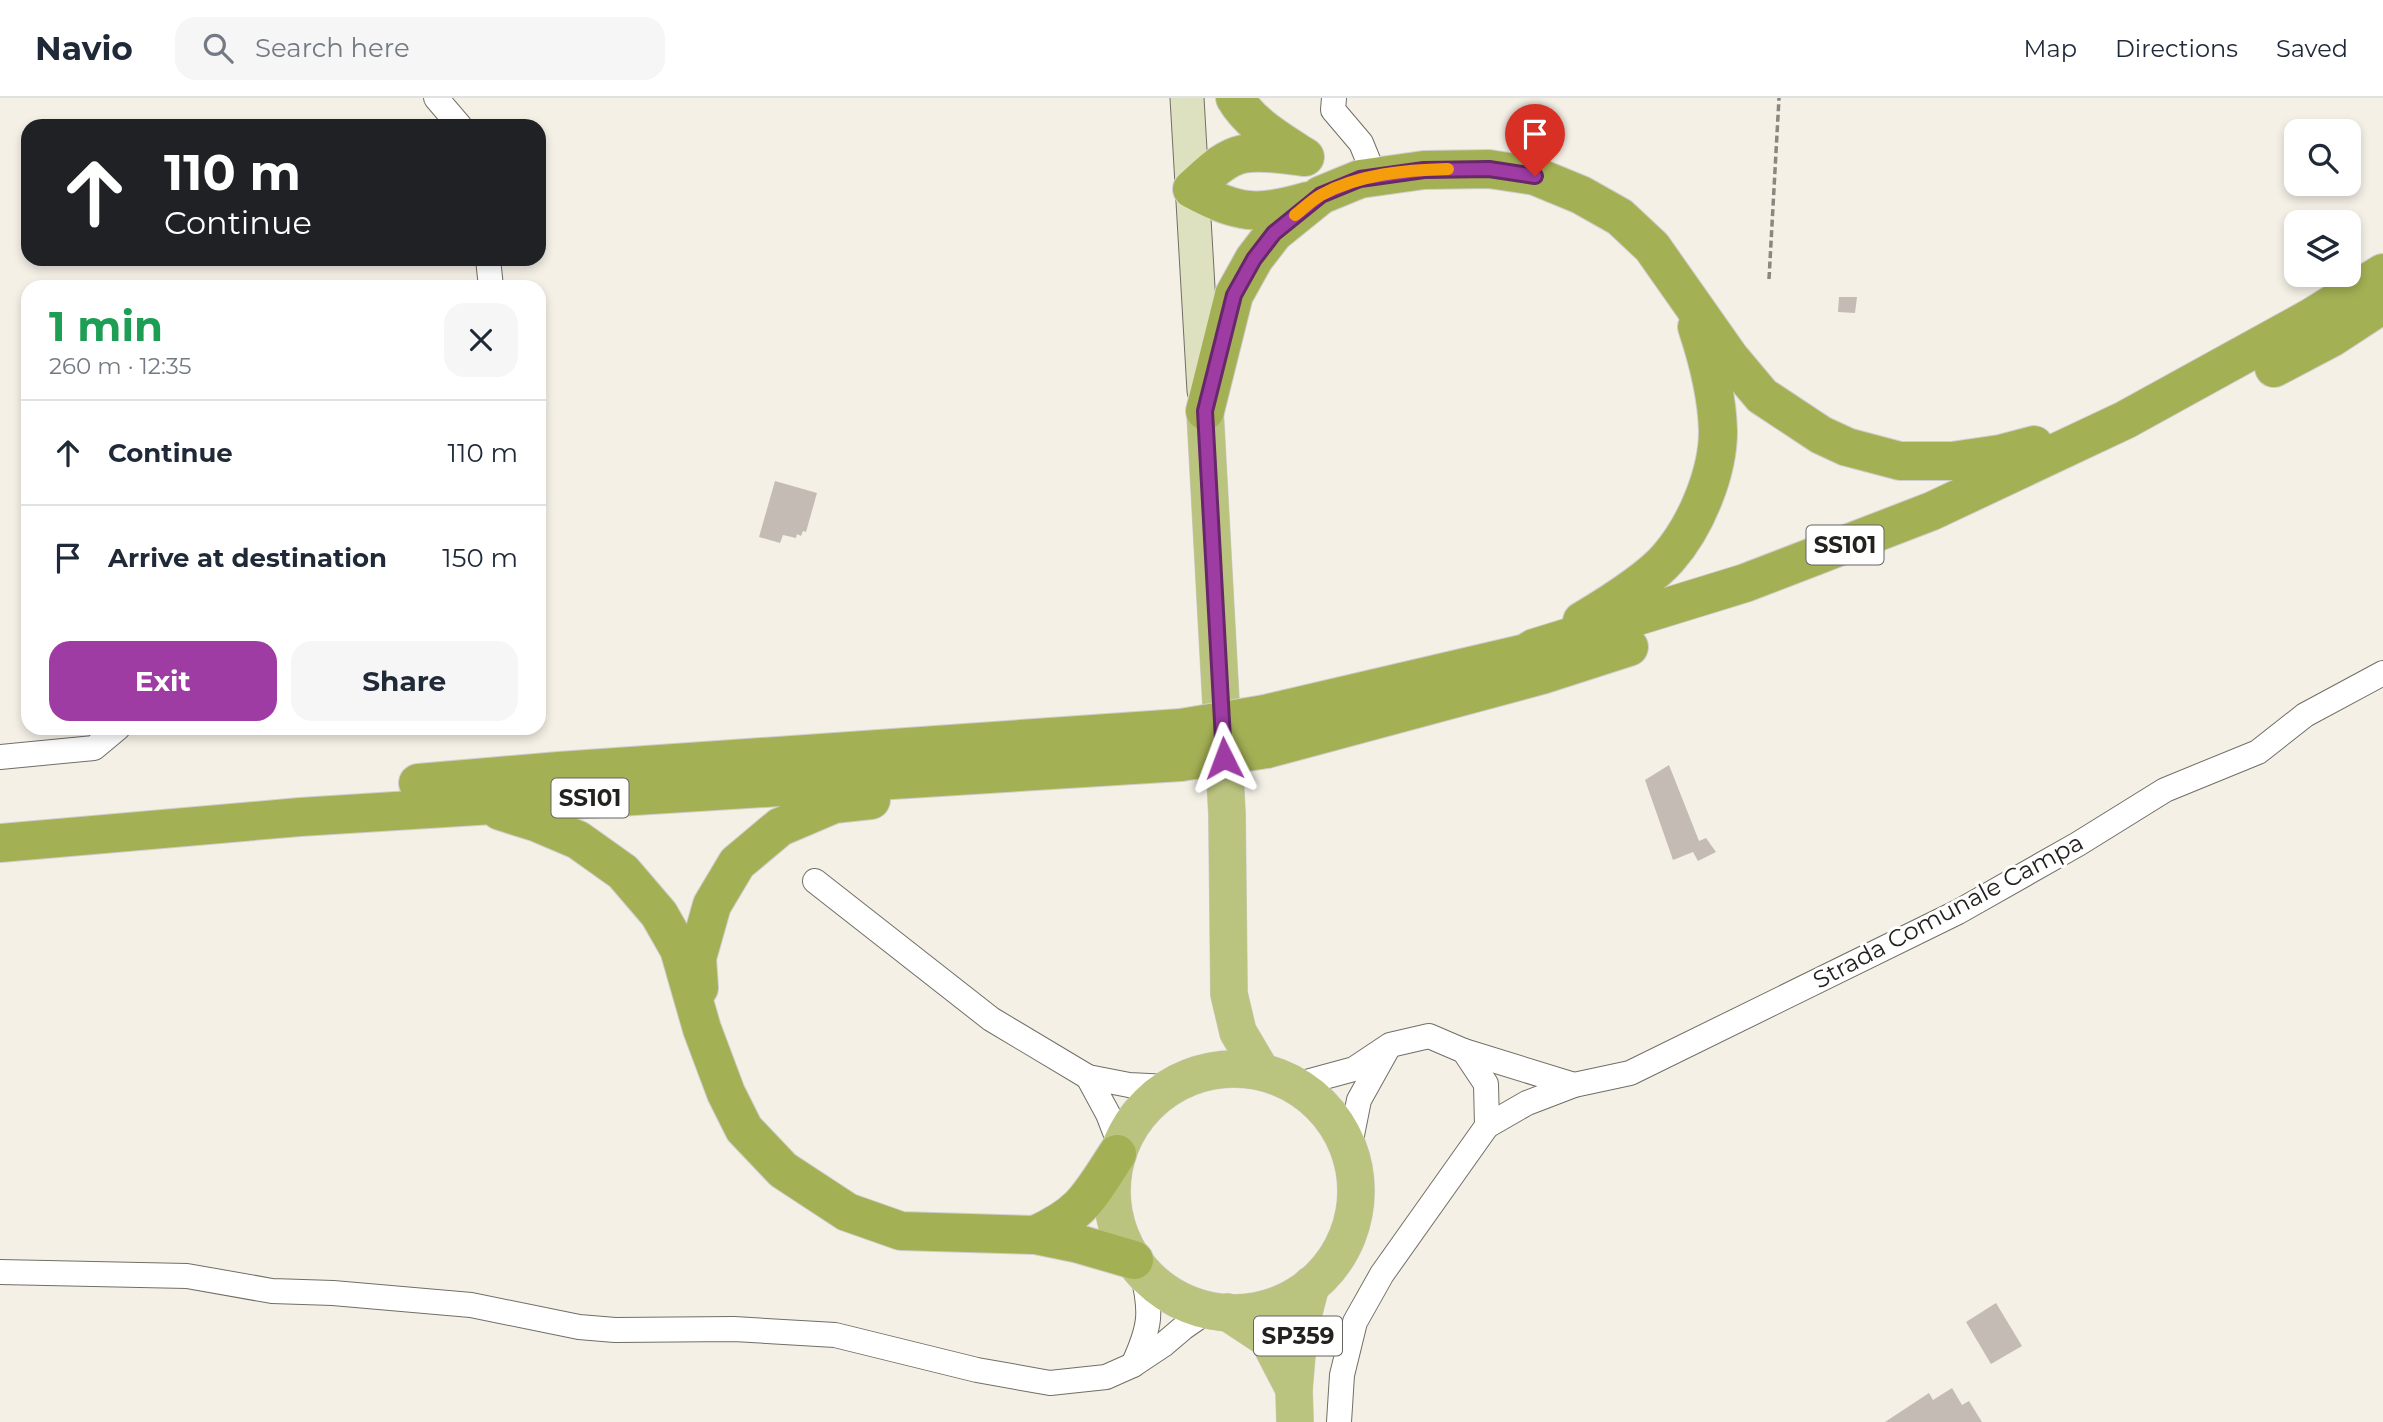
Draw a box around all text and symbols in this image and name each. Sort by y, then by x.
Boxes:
search box [175,17,665,80]
text: Navio [35,28,133,68]
icon: search [199,29,237,67]
text: Search here [255,32,410,64]
text: Map [2024,34,2077,63]
text: Directions [2115,34,2238,63]
text: Saved [2276,34,2348,63]
pin [1505,104,1565,176]
icon: arrive [1516,115,1554,153]
map controls [2284,119,2361,287]
button: search [2284,119,2361,196]
text: 110 m [164,143,301,202]
icon: ahead [49,147,140,238]
text: Continue [164,203,312,242]
button: layers [2284,210,2361,287]
text: 1 min [49,300,163,352]
button: close [444,303,518,377]
text: 260 m · 12:35 [49,352,192,380]
icon: ahead [49,434,87,472]
text: Continue [108,437,233,469]
text: 110 m [448,437,518,469]
road number: SS101 [1806,526,1884,564]
icon: arrive [49,539,87,577]
text: Arrive at destination [108,542,387,574]
text: 150 m [442,542,518,574]
button: Exit [49,641,277,721]
button: Share [291,641,518,721]
position arrow [1187,721,1261,795]
road number: SS101 [552,778,628,818]
street label: Strada Comunale Campa [1808,827,2088,995]
road number: SP359 [1254,1316,1342,1356]

